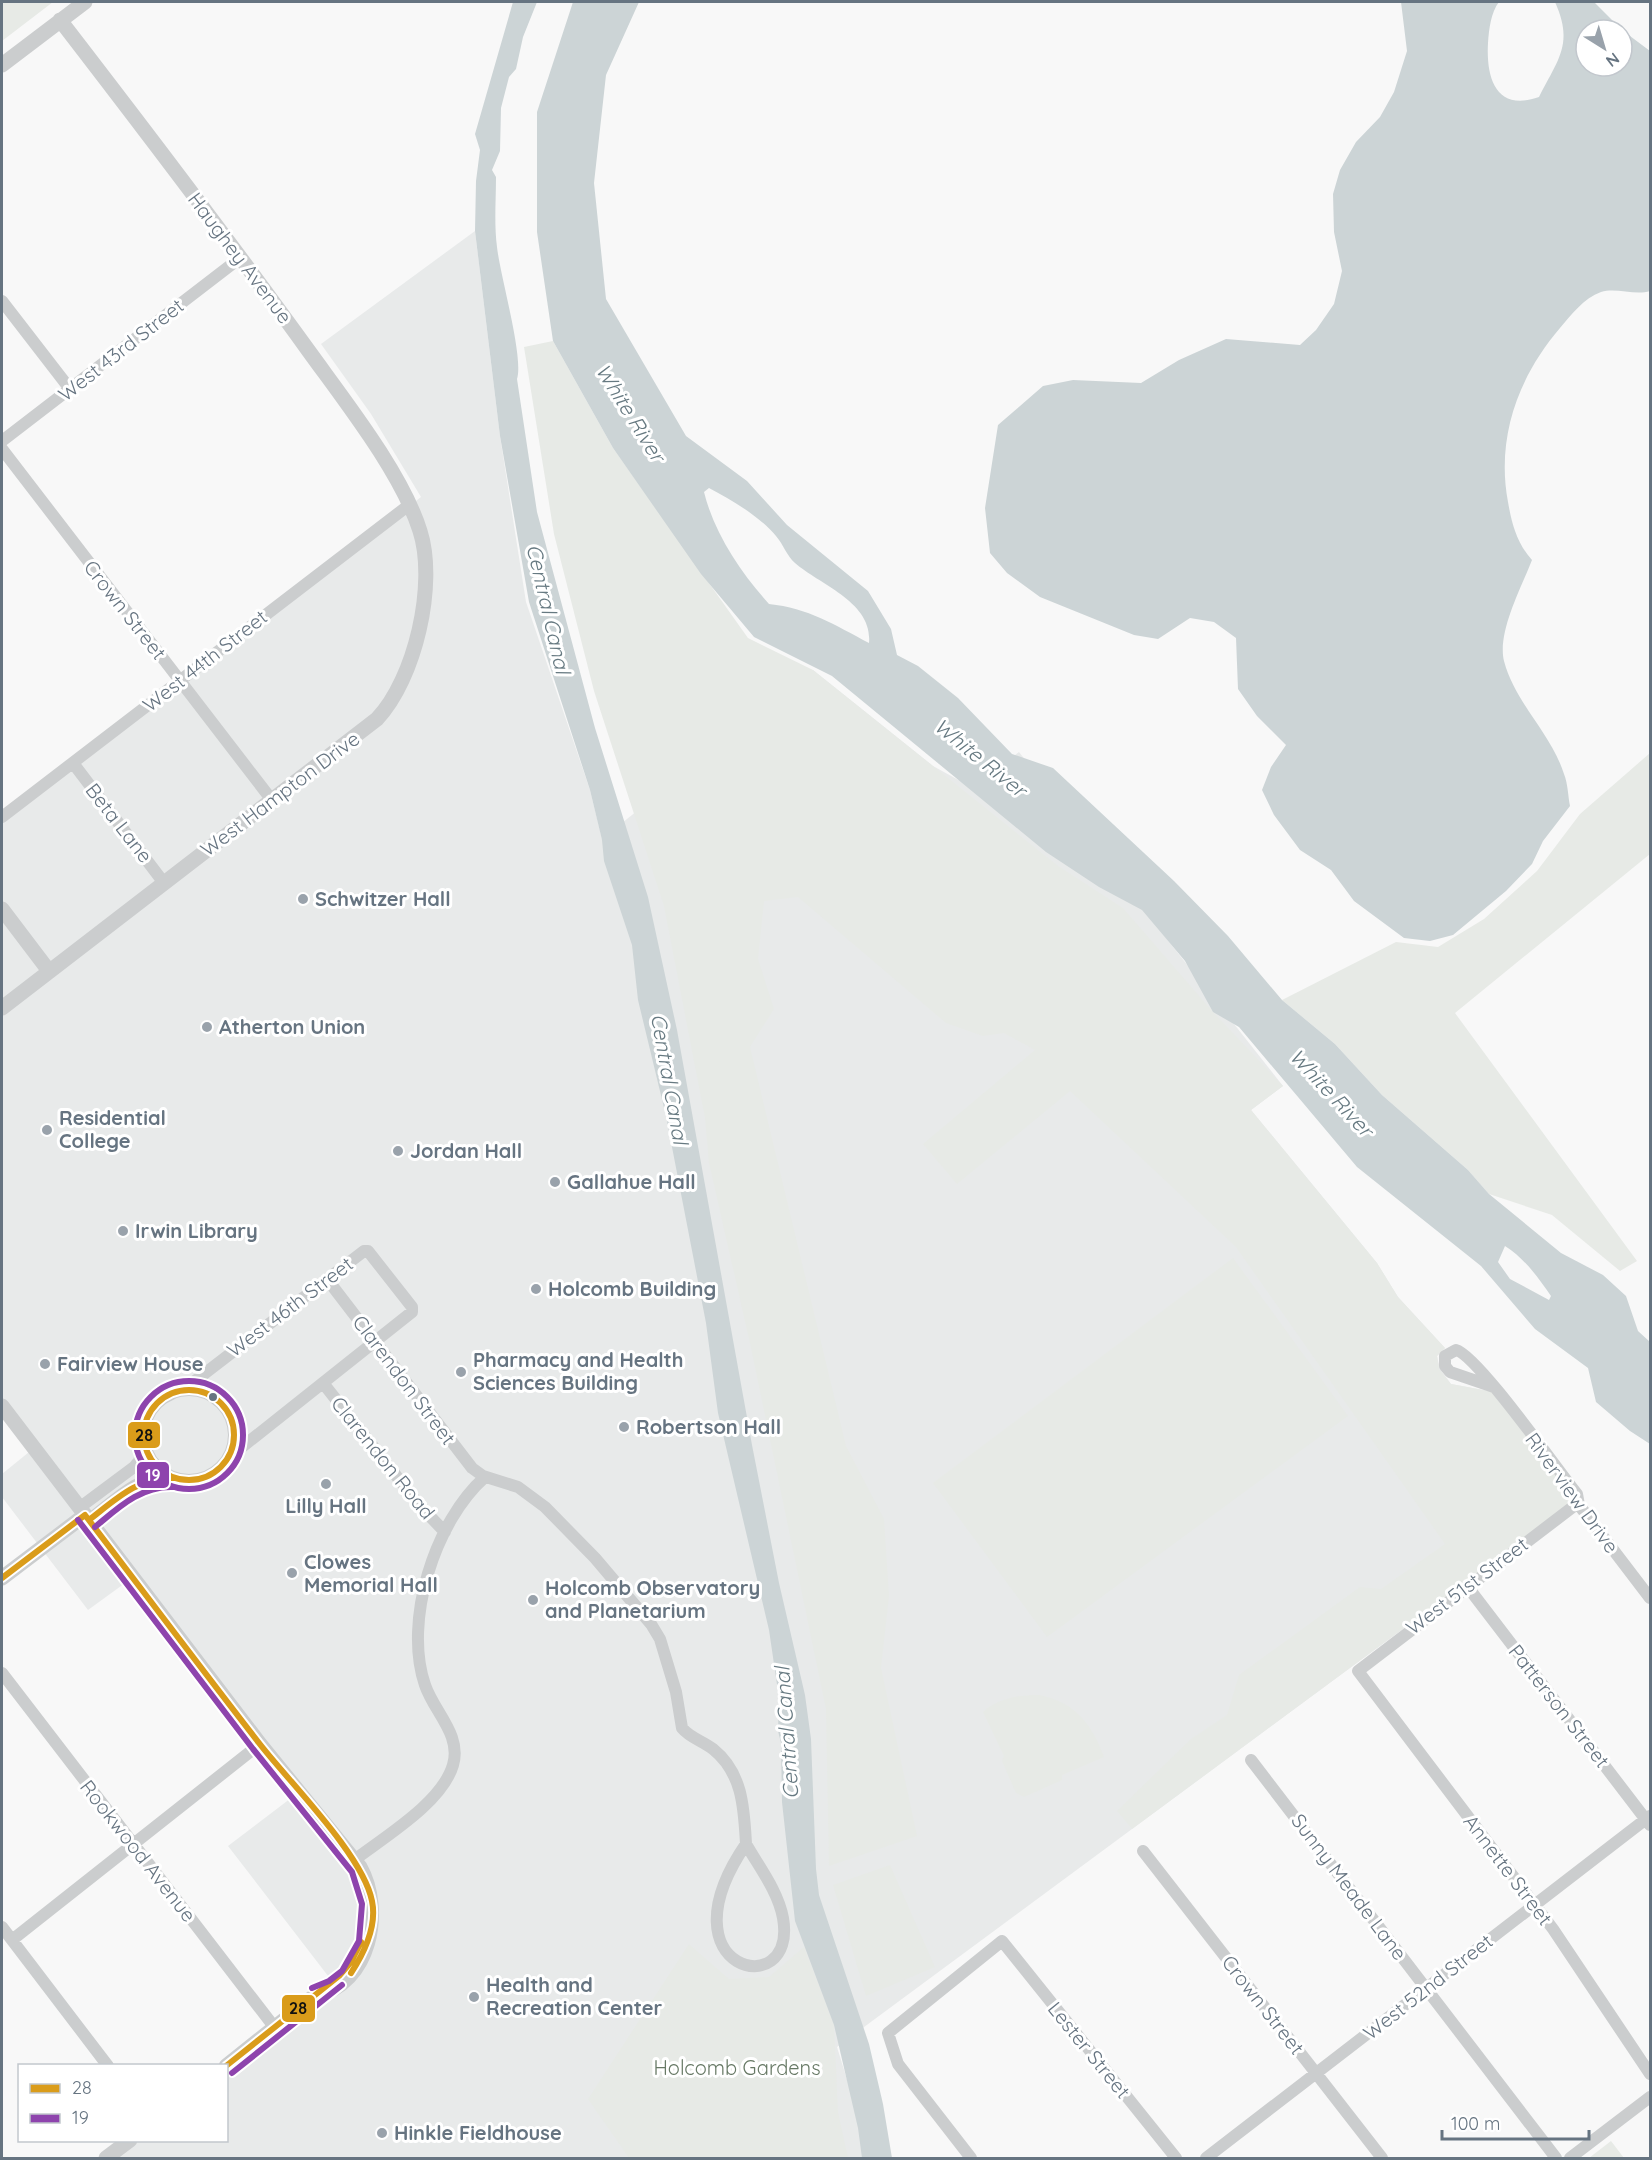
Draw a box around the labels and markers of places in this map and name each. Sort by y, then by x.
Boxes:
place label: Schwitzer Hall [315,886,451,911]
marker: Schwitzer Hall [296,892,310,906]
place label: Atherton Union [219,1014,365,1039]
marker: Atherton Union [200,1020,214,1034]
place label: Residential College [59,1105,166,1153]
marker: Residential College [40,1123,54,1137]
place label: Jordan Hall [410,1138,522,1163]
marker: Jordan Hall [391,1144,405,1158]
place label: Gallahue Hall [567,1169,696,1194]
marker: Gallahue Hall [548,1175,562,1189]
place label: Irwin Library [135,1218,258,1243]
marker: Irwin Library [116,1224,130,1238]
place label: Holcomb Building [548,1276,716,1301]
marker: Holcomb Building [529,1282,543,1296]
place label: Pharmacy and Health Sciences Building [473,1347,683,1395]
place label: Fairview House [57,1351,204,1376]
marker: Fairview House [38,1357,52,1371]
marker: Pharmacy and Health Sciences Building [454,1365,468,1379]
unlabelled marker [207,1391,219,1403]
place label: Robertson Hall [636,1414,781,1439]
marker: Robertson Hall [617,1420,631,1434]
marker: Lilly Hall [319,1477,333,1491]
place label: Lilly Hall [285,1493,367,1518]
place label: Clowes Memorial Hall [304,1549,438,1597]
marker: Clowes Memorial Hall [285,1566,299,1580]
place label: Holcomb Observatory and Planetarium [545,1575,760,1623]
marker: Holcomb Observatory and Planetarium [526,1593,540,1607]
place label: Health and Recreation Center [486,1972,663,2020]
marker: Health and Recreation Center [467,1990,481,2004]
place label: Hinkle Fieldhouse [394,2120,562,2145]
marker: Hinkle Fieldhouse [375,2126,389,2140]

